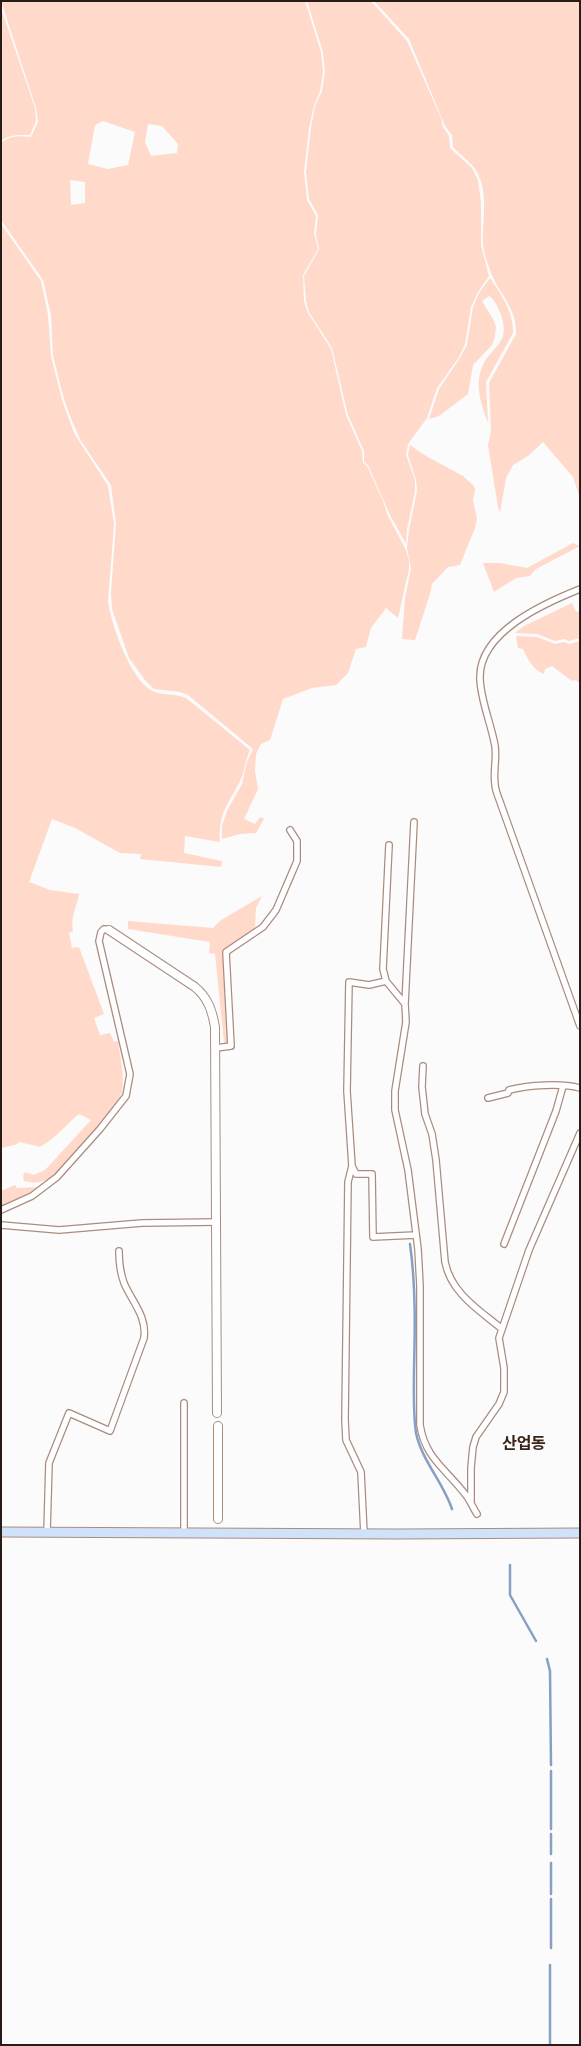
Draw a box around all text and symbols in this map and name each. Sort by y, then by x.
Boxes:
district label: 산업동 [502,1435,546,1455]

